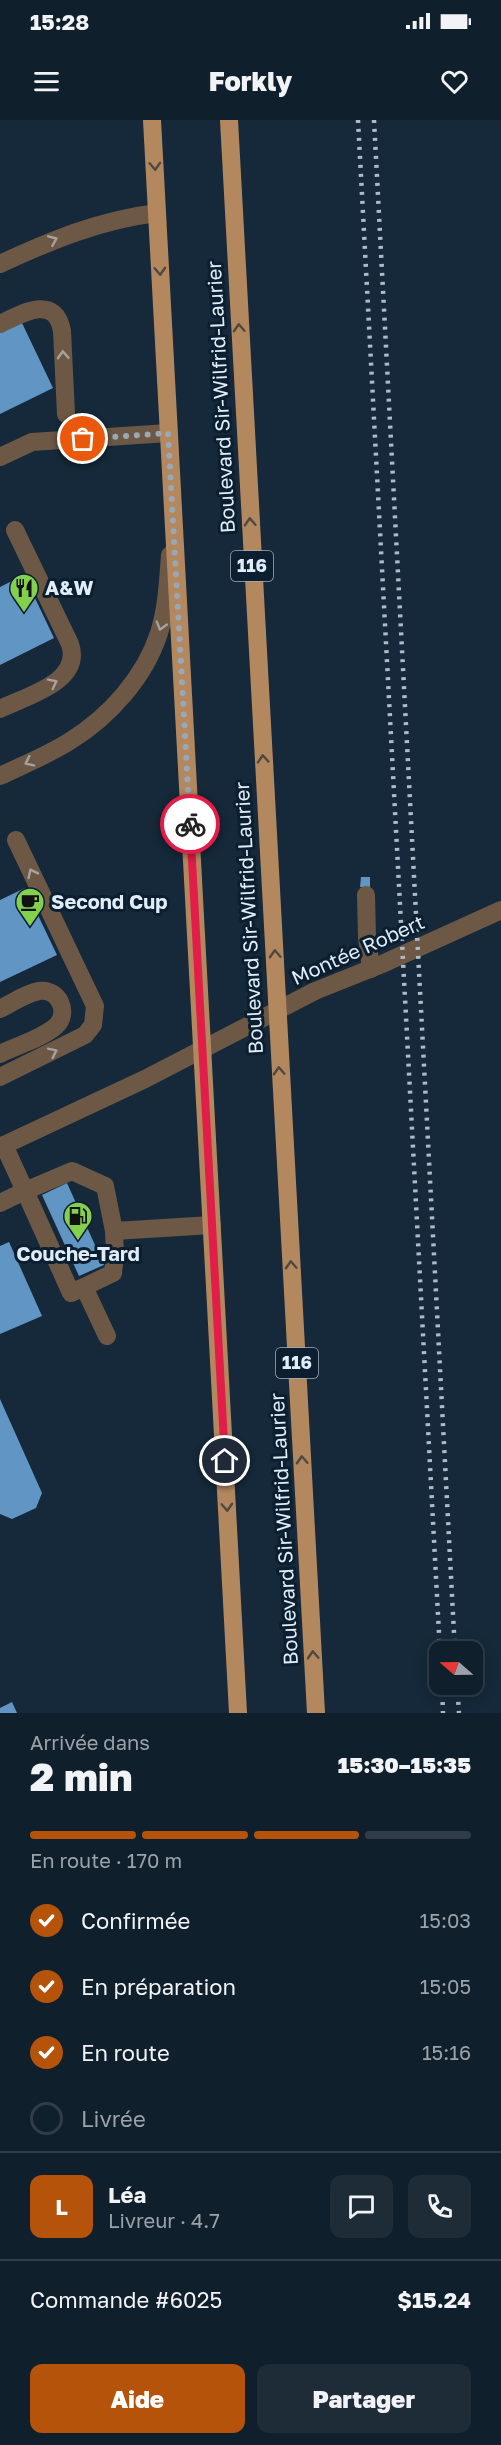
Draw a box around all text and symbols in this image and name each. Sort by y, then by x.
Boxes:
text: 15:28 [30,8,89,35]
icon: menu [30,65,63,98]
text: Forkly [209,65,292,97]
icon: heart [438,65,471,98]
one-way arrow [148,162,161,171]
one-way arrow [47,235,58,247]
street label: Boulevard Sir-Wilfrid-Laurier [201,260,239,534]
one-way arrow [154,266,167,275]
one-way arrow [233,323,246,332]
one-way arrow [57,351,70,360]
pin [57,413,108,464]
icon: bag [66,422,99,455]
one-way arrow [243,518,256,527]
road number: 116 [231,551,273,581]
restaurant icon: A&W [8,572,40,614]
place label: A&W [45,575,93,599]
one-way arrow [156,620,168,631]
one-way arrow [46,679,57,690]
one-way arrow [25,754,36,766]
one-way arrow [256,755,269,764]
street label: Boulevard Sir-Wilfrid-Laurier [229,781,267,1055]
courier [160,794,220,854]
icon: bike [174,808,207,841]
one-way arrow [28,869,39,880]
cafe icon: Second Cup [14,886,46,928]
place label: Second Cup [51,889,168,913]
street label: Montée Robert [287,909,428,989]
one-way arrow [268,949,281,958]
one-way arrow [46,1047,57,1059]
one-way arrow [273,1066,286,1075]
fuel station icon: Couche-Tard [62,1200,94,1242]
place label: Couche-Tard [16,1241,140,1265]
one-way arrow [285,1261,298,1270]
road number: 116 [276,1348,318,1378]
street label: Boulevard Sir-Wilfrid-Laurier [264,1392,302,1666]
pin [199,1435,250,1486]
icon: home [208,1444,241,1477]
one-way arrow [296,1455,309,1464]
one-way arrow [221,1502,234,1511]
north arrow [429,1641,483,1695]
map controls [429,1641,483,1695]
one-way arrow [307,1650,320,1659]
text: Arrivée dans [30,1730,150,1754]
text: 15:30–15:35 [338,1751,471,1778]
text: 2 min [30,1753,133,1800]
text: En route · 170 m [30,1848,182,1872]
icon: check [30,1904,63,1937]
text: Confirmée [81,1907,190,1934]
text: 15:03 [420,1908,471,1932]
icon: check [30,1970,63,2003]
text: En préparation [81,1973,236,2000]
text: 15:05 [420,1974,471,1998]
icon: check [30,2036,63,2069]
text: En route [81,2039,170,2066]
text: 15:16 [422,2040,471,2064]
text: Livrée [81,2105,146,2132]
button: chat [330,2175,393,2238]
button: phone [408,2175,471,2238]
text: Léa [108,2181,146,2208]
text: L [55,2193,68,2220]
text: Livreur · 4.7 [108,2208,220,2232]
text: Commande #6025 [30,2286,222,2313]
text: $15.24 [397,2286,471,2313]
button: Aide [30,2364,245,2433]
button: Partager [257,2364,471,2433]

